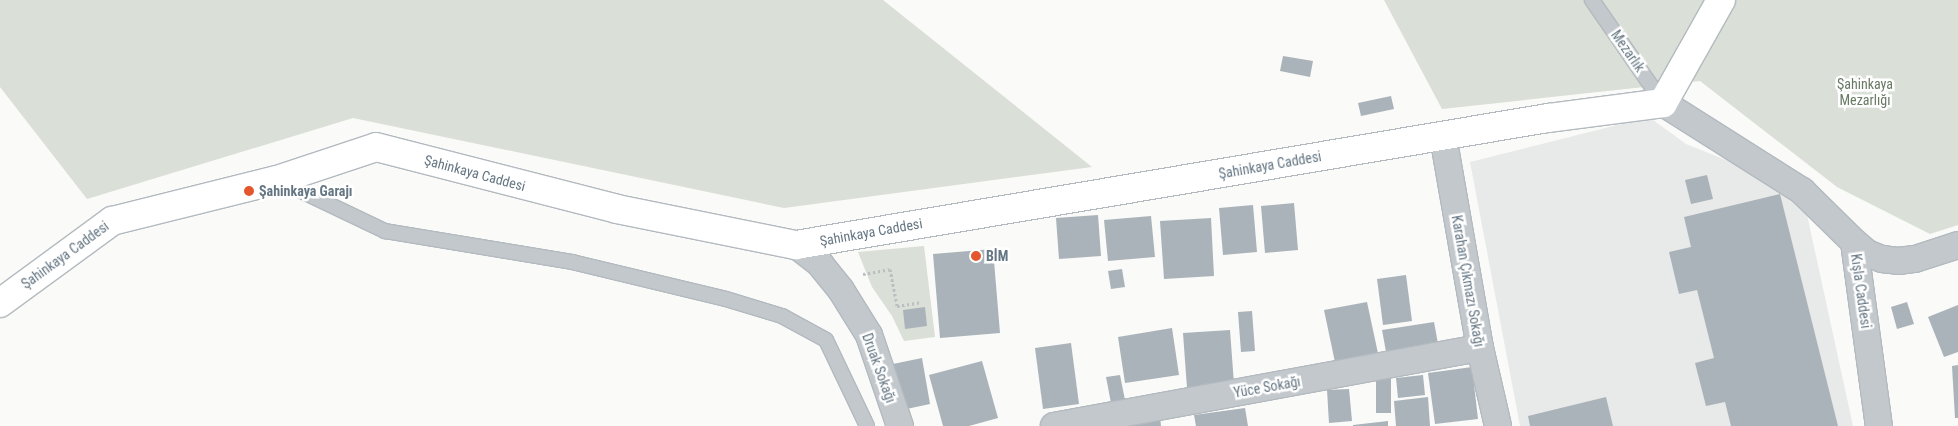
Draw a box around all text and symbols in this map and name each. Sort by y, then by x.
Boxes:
street label: Mezarlık [1608,27,1648,75]
park label: Şahinkaya Mezarlığı [1837,76,1893,108]
street label: Şahinkaya Caddesi [1217,148,1323,182]
street label: Şahinkaya Caddesi [423,151,527,195]
place label: Şahinkaya Garajı [259,183,353,199]
marker: Şahinkaya Garajı [243,185,255,197]
street label: Karahan Çıkmazı Sokağı [1448,214,1488,348]
street label: Şahinkaya Caddesi [818,215,924,249]
street label: Şahinkaya Caddesi [18,218,112,292]
place label: BİM [986,248,1008,264]
marker: BİM [970,250,982,262]
street label: Kışla Caddesi [1847,253,1875,329]
street label: Druak Sokağı [859,331,899,405]
street label: Yüce Sokağı [1232,373,1302,401]

